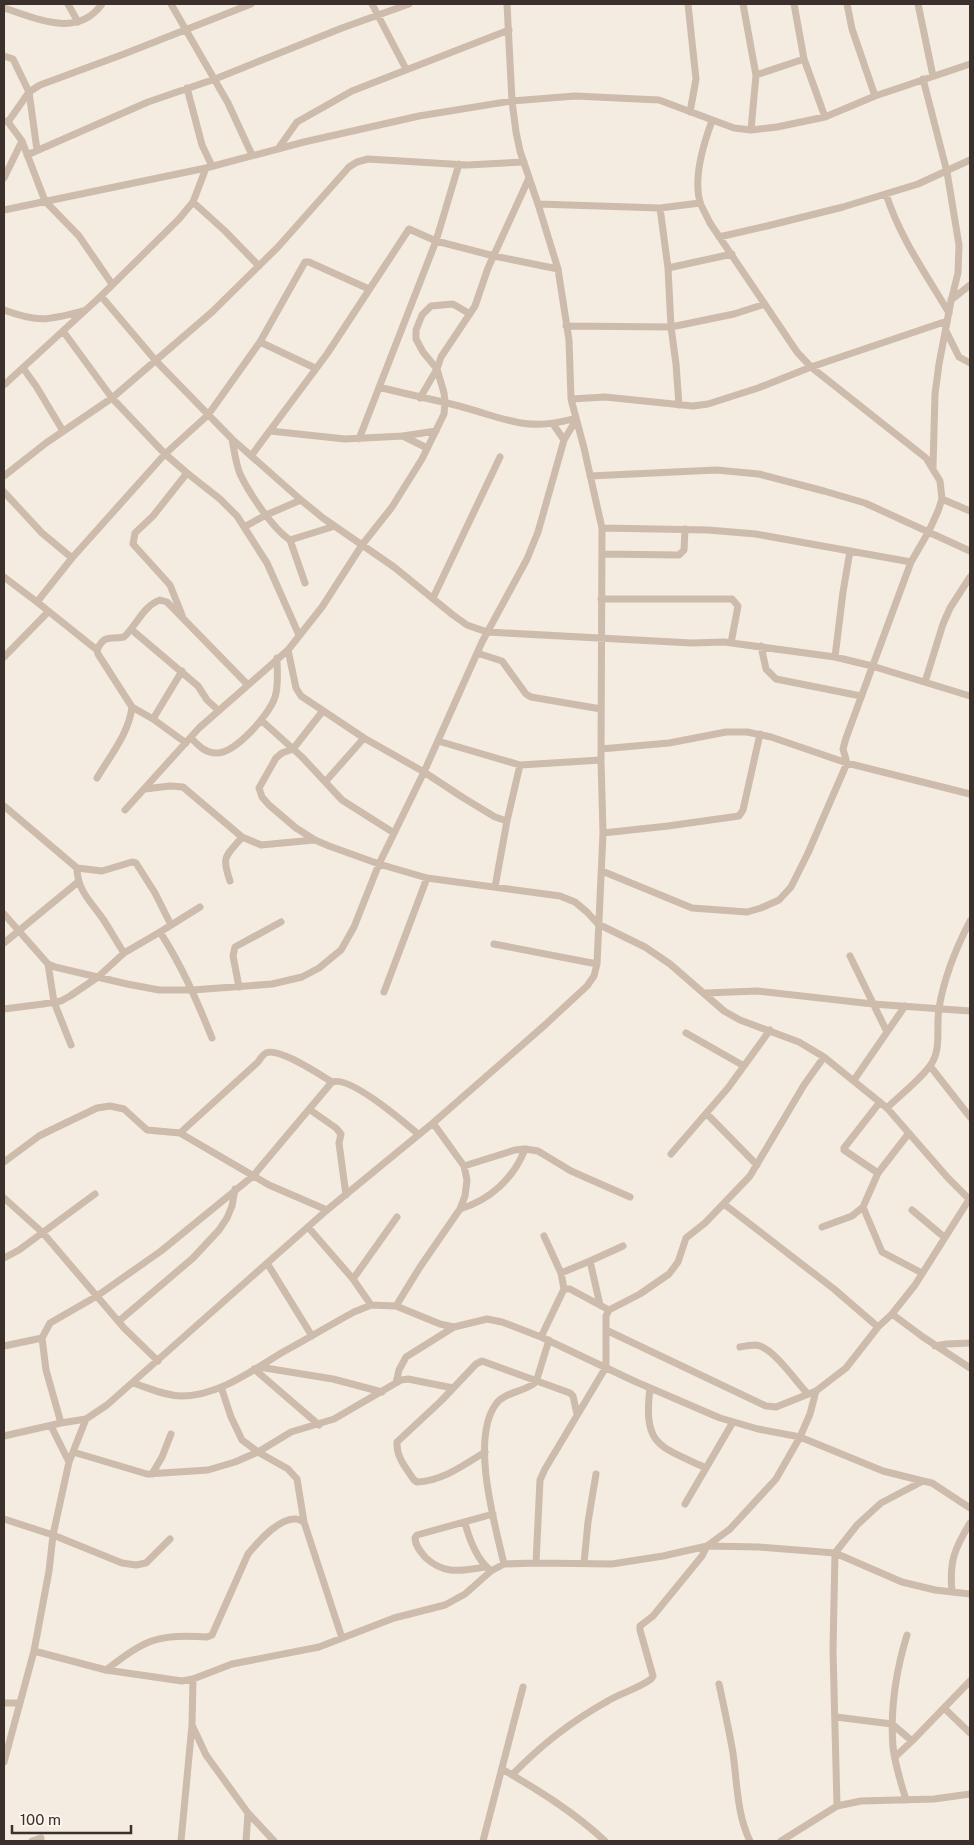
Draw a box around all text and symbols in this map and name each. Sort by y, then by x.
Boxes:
scale bar [12,1802,131,1834]
text: 100 m [20,1811,61,1828]

